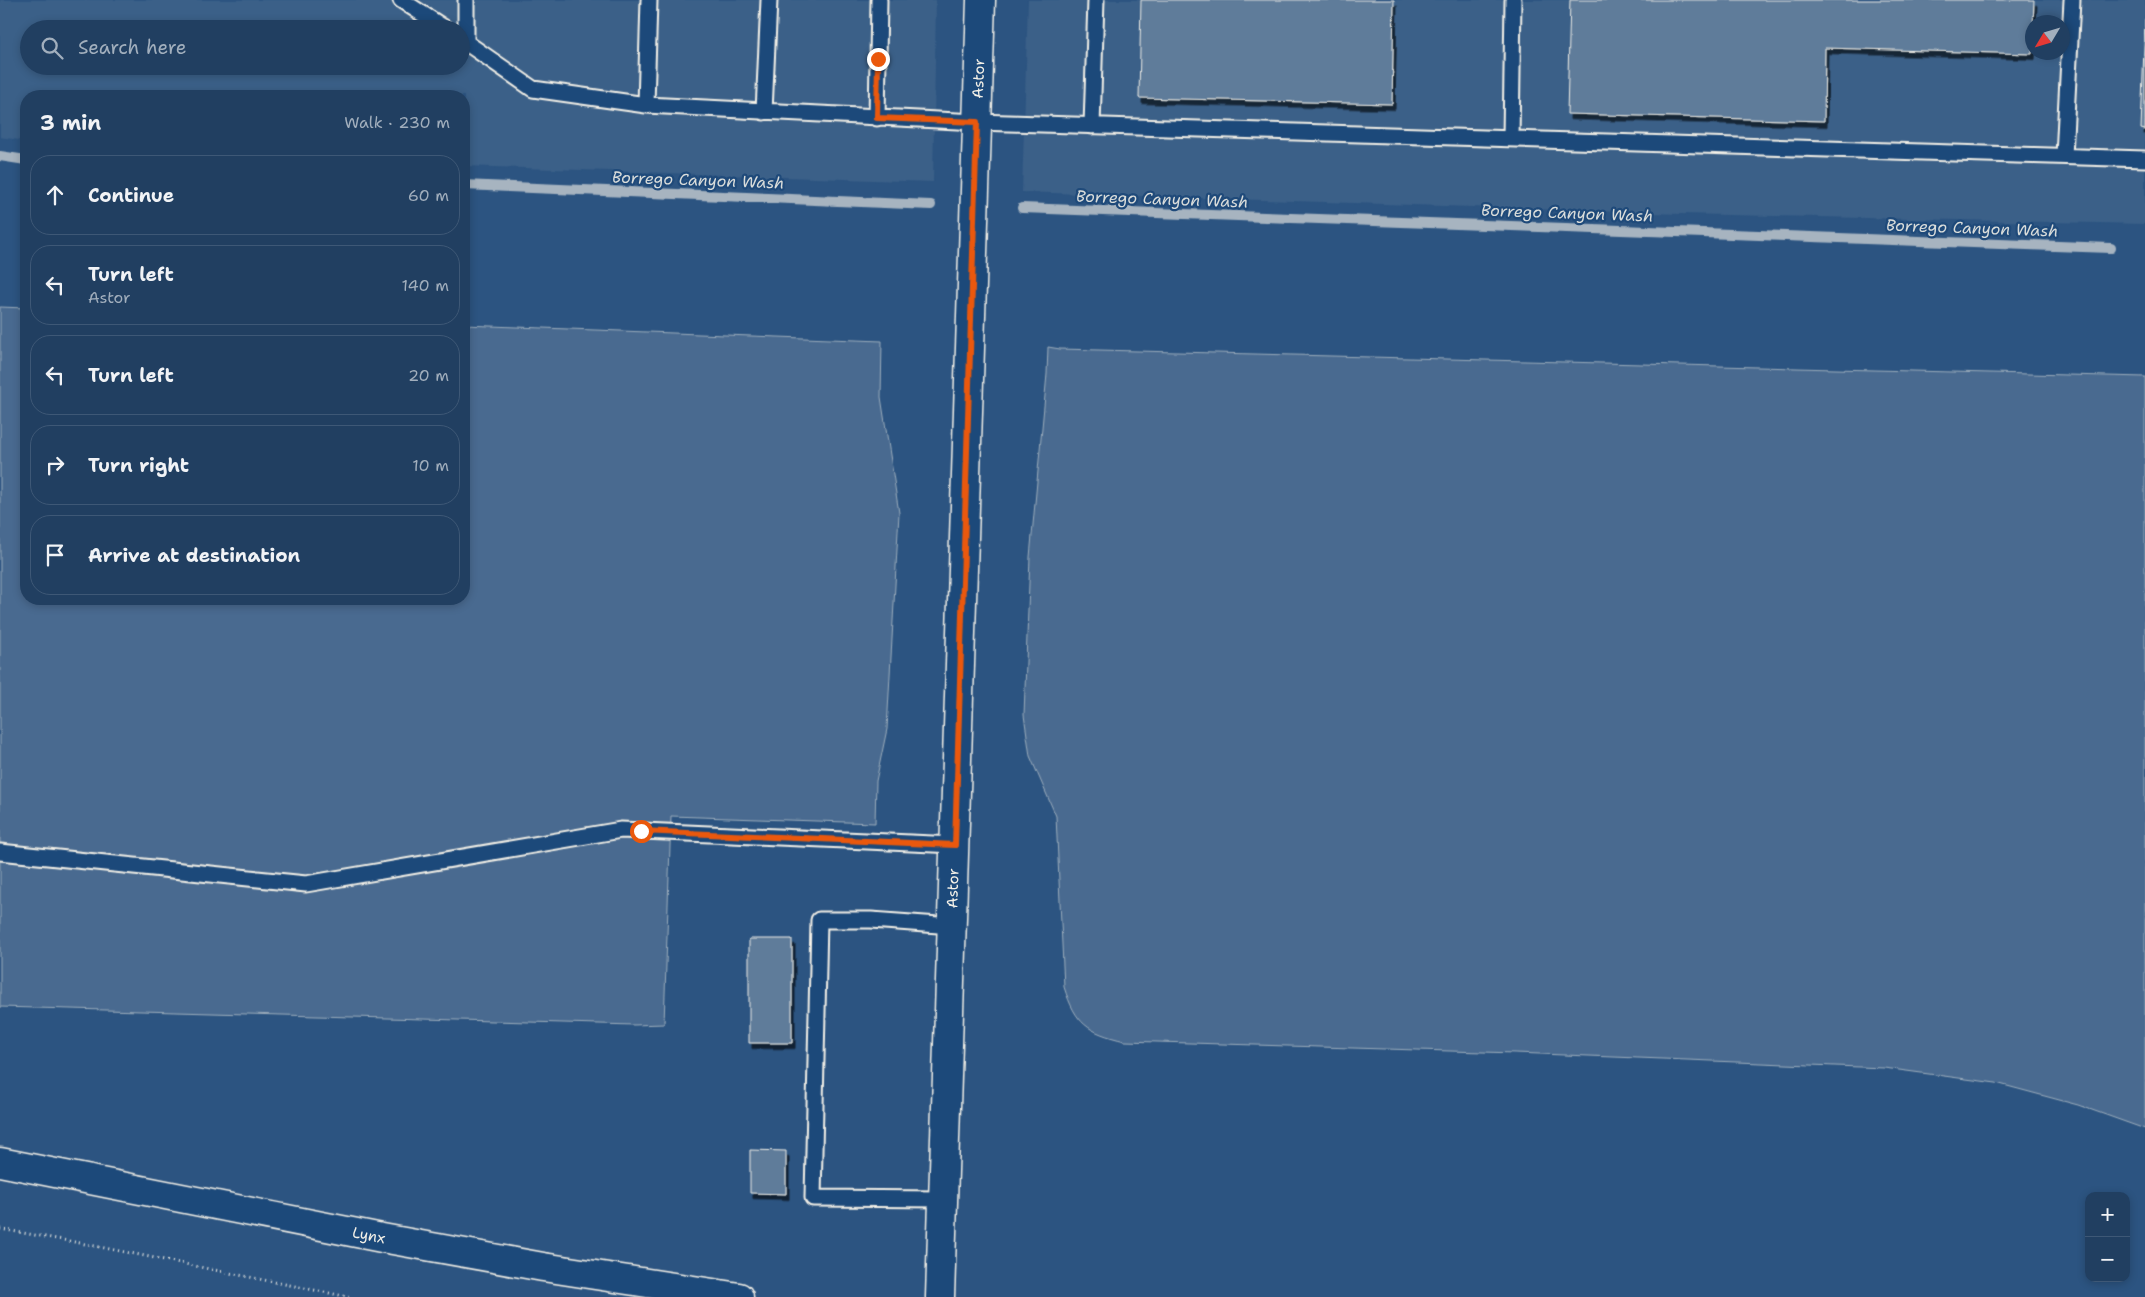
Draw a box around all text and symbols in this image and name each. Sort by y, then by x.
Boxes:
north arrow [2025,15,2070,60]
search box [20,20,470,75]
icon: search [38,34,66,62]
text: Search here [78,35,187,60]
route end [867,48,890,71]
street label: Astor [968,58,989,99]
text: 3 min [40,109,101,137]
text: Walk · 230 m [344,112,450,133]
water label: Borrego Canyon Wash [611,166,785,194]
icon: ahead [41,181,69,209]
text: Continue [88,183,174,208]
text: 60 m [408,185,449,206]
water label: Borrego Canyon Wash [1075,185,1249,213]
water label: Borrego Canyon Wash [1480,199,1654,227]
water label: Borrego Canyon Wash [1885,214,2059,242]
text: Turn left [88,262,174,287]
icon: left [41,271,69,299]
text: 140 m [402,275,449,296]
text: Astor [88,287,131,308]
icon: left [41,361,69,389]
text: Turn left [88,363,174,388]
text: 20 m [408,365,449,386]
icon: right [41,451,69,479]
text: Turn right [88,453,189,478]
text: 10 m [412,455,449,476]
icon: arrive [41,541,69,569]
text: Arrive at destination [88,543,300,568]
route start [630,820,653,843]
street label: Astor [942,868,964,909]
map controls [2085,1192,2130,1282]
button: + [2085,1192,2130,1237]
street label: Lynx [350,1222,387,1248]
button: − [2085,1237,2130,1282]

